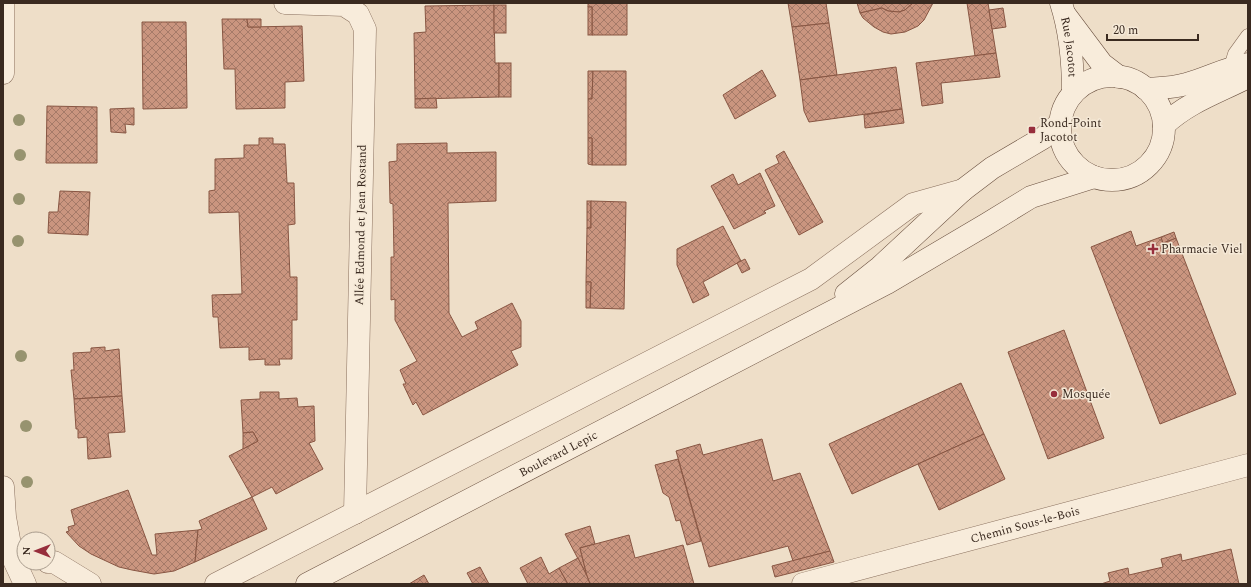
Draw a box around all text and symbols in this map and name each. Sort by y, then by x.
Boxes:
street label: Rue Jacotot [1056,15,1082,78]
scale bar [1107,16,1198,42]
text: 20 m [1113,21,1138,40]
place label: Rond-Point Jacotot [1040,114,1102,147]
marker: Rond-Point Jacotot [1027,125,1037,135]
street label: Allée Edmond et Jean Rostand [350,144,372,306]
place label: Pharmacie Viel [1161,240,1243,259]
marker: Pharmacie Viel [1148,244,1158,254]
place label: Mosquée [1062,385,1110,404]
marker: Mosquée [1049,389,1059,399]
street label: Boulevard Lepic [515,425,601,482]
street label: Chemin Sous-le-Bois [968,501,1082,548]
north arrow [16,531,56,571]
text: N [18,546,35,555]

